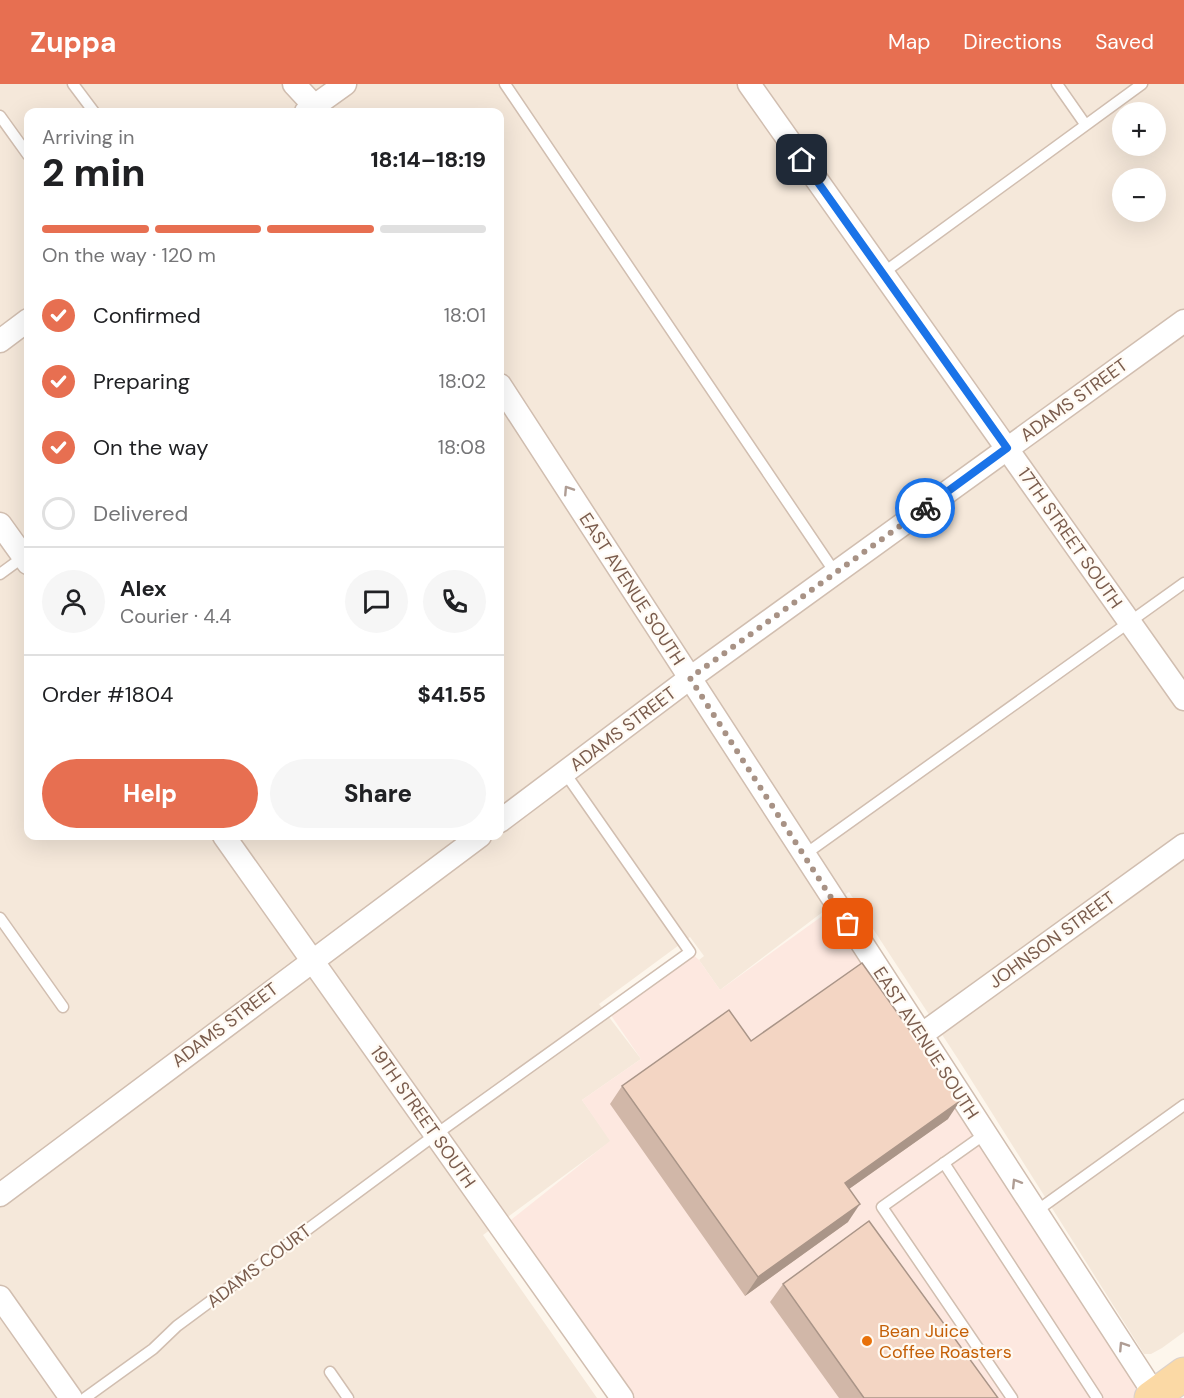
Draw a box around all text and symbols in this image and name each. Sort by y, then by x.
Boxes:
text: Zuppa [30,24,117,61]
text: Map [888,28,930,56]
text: Directions [963,28,1062,56]
text: Saved [1095,28,1154,56]
map controls [1112,102,1166,222]
button: + [1112,102,1166,156]
text: Arriving in [42,124,134,150]
pin [776,134,827,185]
icon: home [785,143,818,176]
text: 18:14–18:19 [370,145,486,174]
text: 2 min [42,147,146,198]
button: − [1112,168,1166,222]
text: On the way · 120 m [42,242,216,268]
icon: check [42,299,75,332]
text: Confirmed [93,301,201,330]
text: 18:01 [444,302,486,328]
street label: ADAMS STREET [1016,353,1132,447]
icon: check [42,365,75,398]
text: Preparing [93,367,190,396]
text: 18:02 [439,368,486,394]
icon: check [42,431,75,464]
text: On the way [93,433,208,462]
text: 18:08 [438,434,486,460]
street label: 17TH STREET SOUTH [1012,463,1128,613]
courier [895,478,955,538]
one-way arrow [564,486,575,497]
icon: bike [909,492,942,525]
text: Delivered [93,499,188,528]
street label: EAST AVENUE SOUTH [574,508,690,670]
button: person [42,570,105,633]
button: chat [345,570,408,633]
button: phone [423,570,486,633]
text: Alex [120,574,167,603]
text: Courier · 4.4 [120,603,231,629]
text: Order #1804 [42,680,173,709]
text: $41.55 [417,680,486,709]
street label: ADAMS STREET [565,681,681,777]
button: Help [42,759,258,828]
button: Share [270,759,486,828]
street label: JOHNSON STREET [984,886,1120,994]
pin [822,898,873,949]
icon: bag [831,907,864,940]
street label: EAST AVENUE SOUTH [868,962,984,1124]
street label: ADAMS STREET [167,977,283,1073]
street label: 19TH STREET SOUTH [365,1041,481,1193]
one-way arrow [1012,1179,1024,1189]
street label: ADAMS COURT [202,1219,316,1313]
place label: Bean Juice Coffee Roasters [879,1319,1012,1364]
marker: Bean Juice Coffee Roasters [860,1334,874,1348]
one-way arrow [1119,1342,1130,1353]

